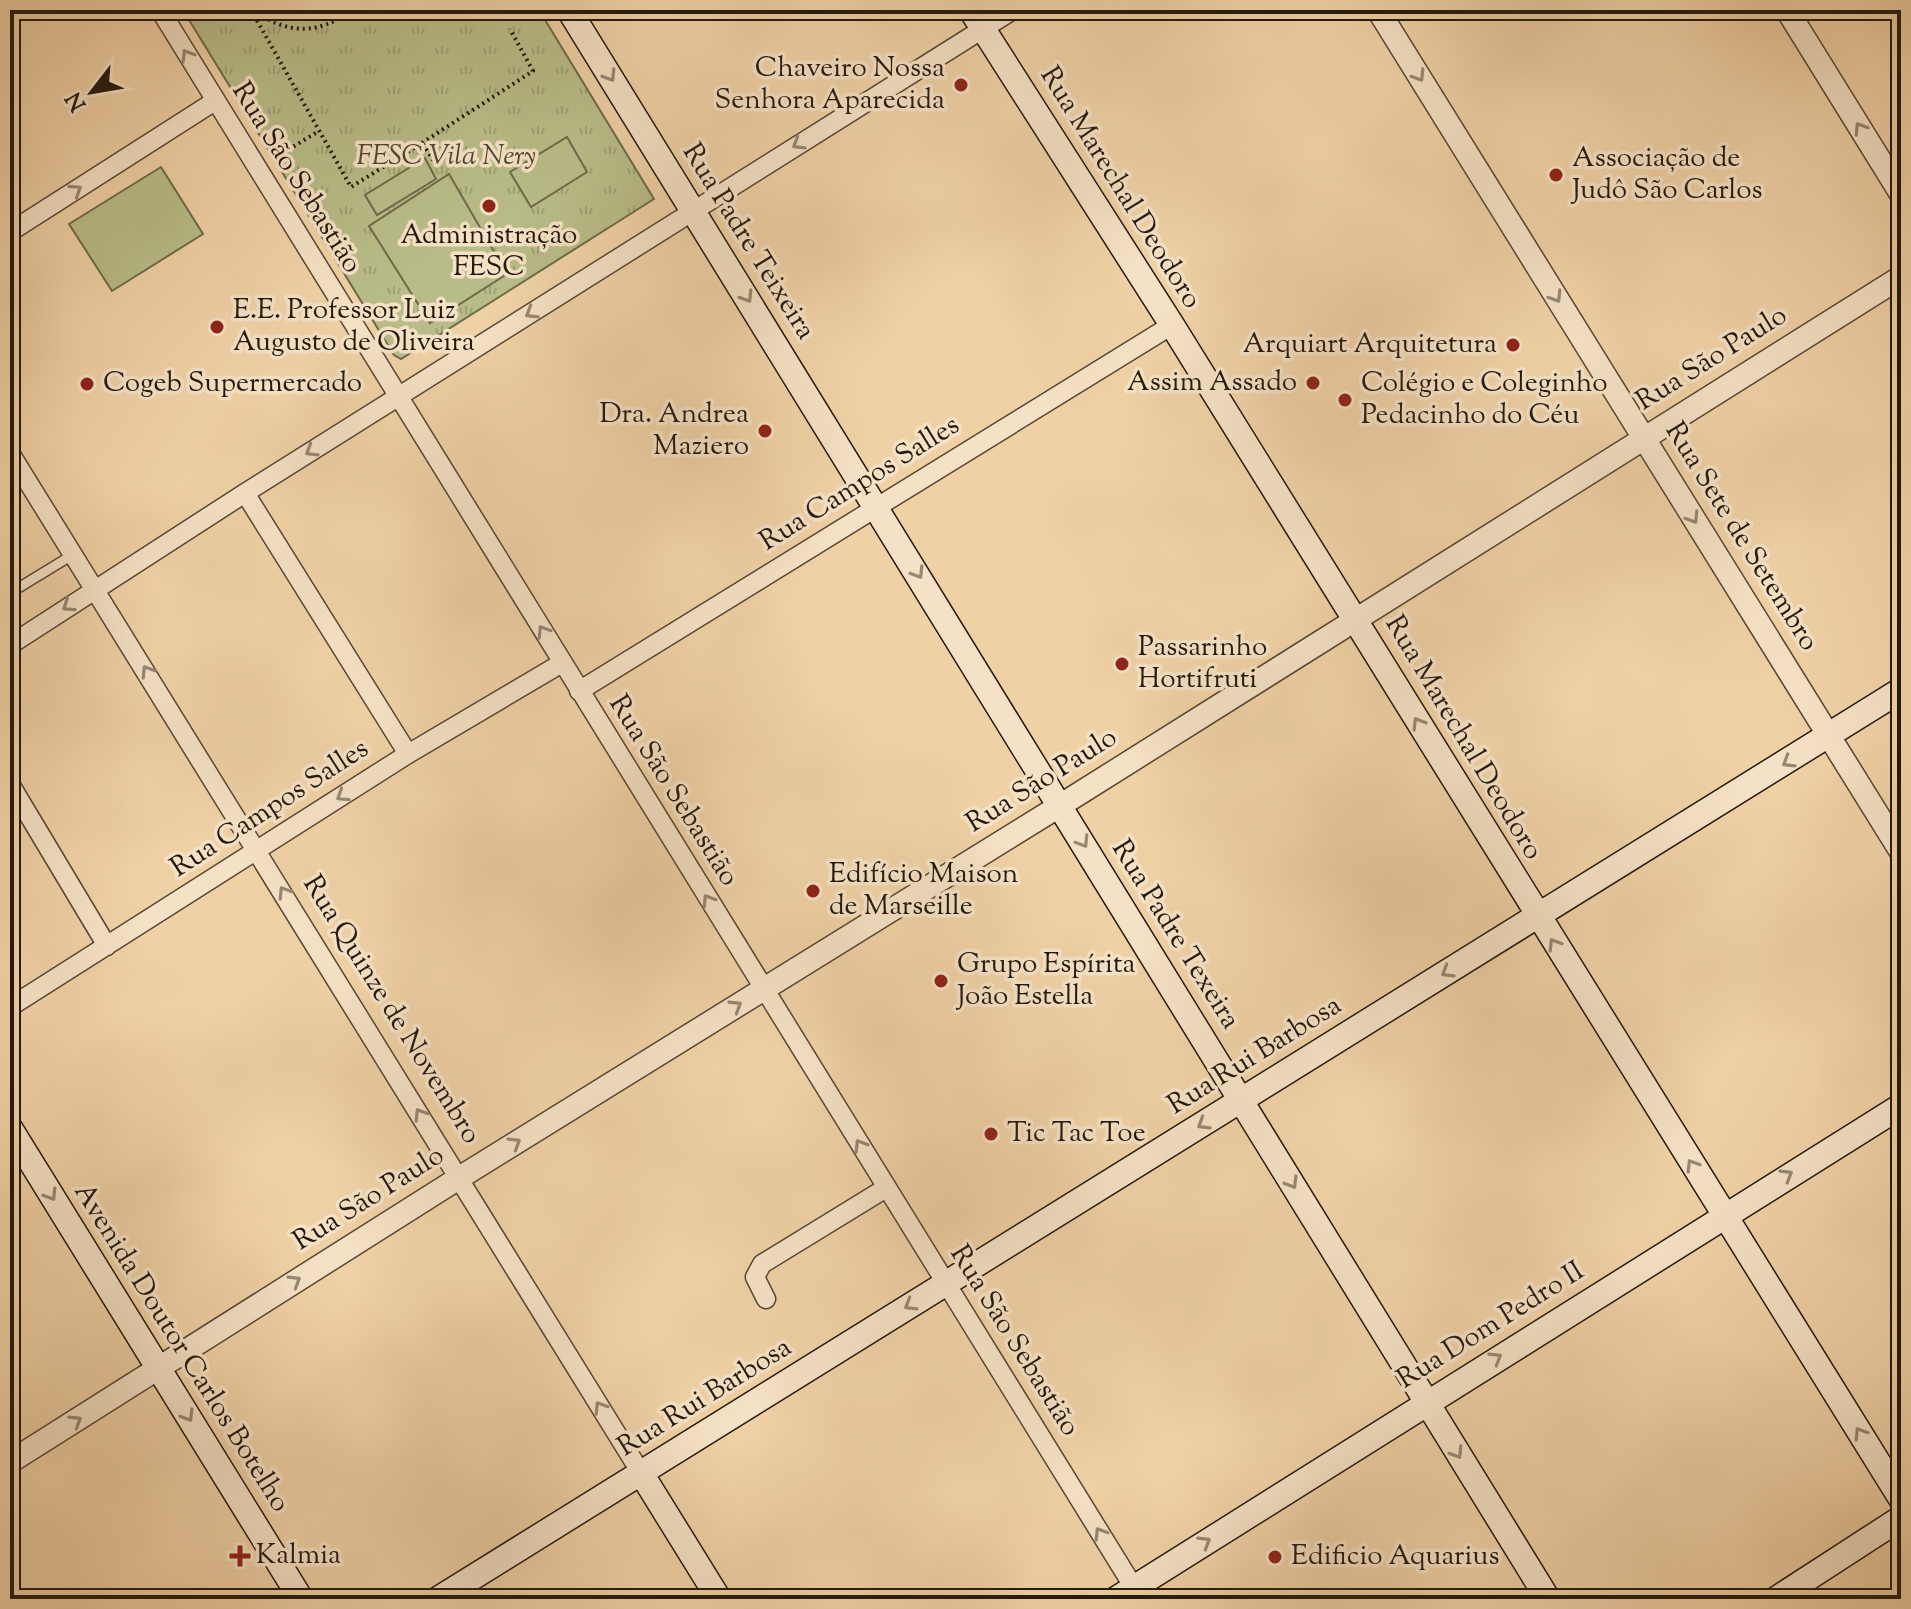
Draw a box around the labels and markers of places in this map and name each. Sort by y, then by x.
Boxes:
place label: Chaveiro Nossa Senhora Aparecida [715,49,945,121]
marker: Chaveiro Nossa Senhora Aparecida [952,76,970,94]
place label: Associação de Judô São Carlos [1570,139,1762,211]
marker: Associação de Judô São Carlos [1547,166,1565,184]
marker: Administração FESC [480,197,498,215]
place label: Administração FESC [401,216,577,288]
place label: E.E. Professor Luiz Augusto de Oliveira [233,291,475,363]
marker: E.E. Professor Luiz Augusto de Oliveira [208,318,226,336]
place label: Arquiart Arquitetura [1243,325,1497,365]
marker: Arquiart Arquitetura [1504,336,1522,354]
place label: Assim Assado [1127,363,1297,403]
place label: Cogeb Supermercado [103,364,362,404]
place label: Colégio e Coleginho Pedacinho do Céu [1361,364,1608,436]
marker: Assim Assado [1304,374,1322,392]
marker: Cogeb Supermercado [78,375,96,393]
marker: Colégio e Coleginho Pedacinho do Céu [1336,391,1354,409]
place label: Dra. Andrea Maziero [599,395,749,467]
marker: Dra. Andrea Maziero [756,422,774,440]
place label: Passarinho Hortifruti [1138,628,1267,700]
marker: Passarinho Hortifruti [1113,655,1131,673]
place label: Edifício Maison de Marseille [829,855,1018,927]
marker: Edifício Maison de Marseille [804,882,822,900]
place label: Grupo Espírita João Estella [955,945,1136,1017]
marker: Grupo Espírita João Estella [932,972,950,990]
place label: Tic Tac Toe [1007,1114,1146,1154]
marker: Tic Tac Toe [982,1125,1000,1143]
place label: Kalmia [256,1536,341,1576]
place label: Edificio Aquarius [1291,1537,1499,1577]
marker: Kalmia [231,1547,249,1565]
marker: Edificio Aquarius [1266,1548,1284,1566]

